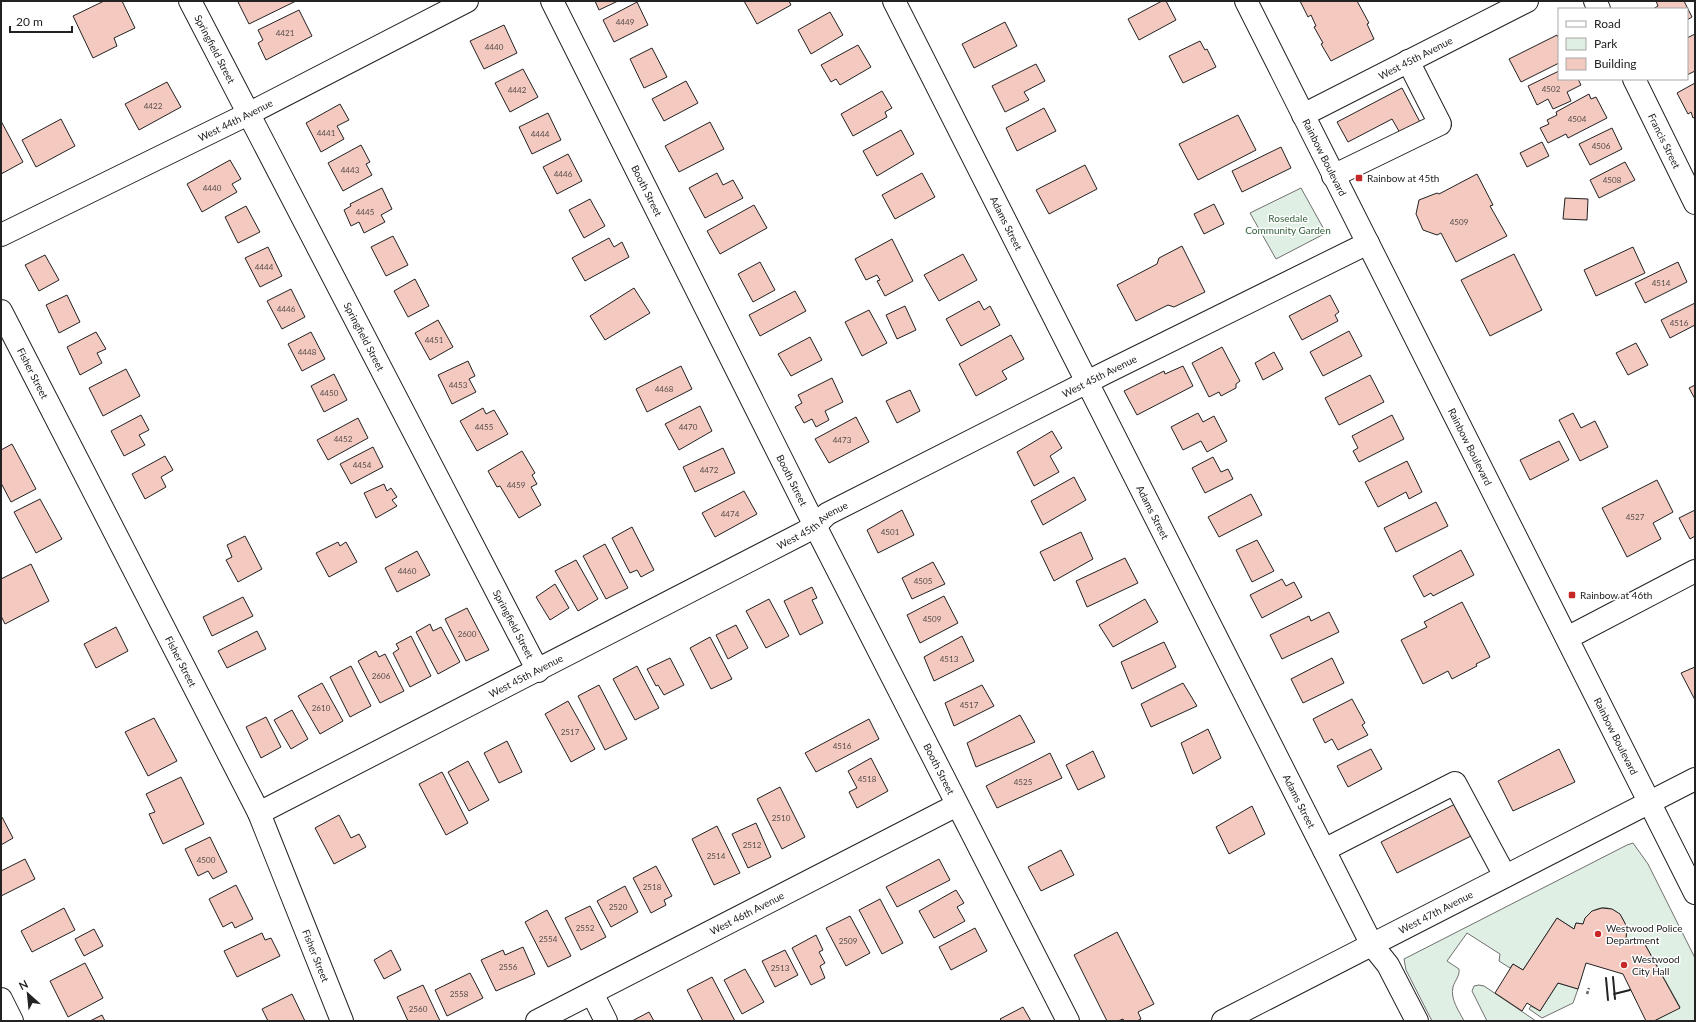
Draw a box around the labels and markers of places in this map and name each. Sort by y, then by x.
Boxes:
place label: Rainbow at 45th [1367,172,1439,184]
marker: Rainbow at 45th [1354,173,1364,183]
place label: Rainbow at 46th [1580,589,1652,601]
marker: Rainbow at 46th [1567,590,1577,600]
place label: Westwood Police Department [1606,922,1682,946]
marker: Westwood Police Department [1593,929,1603,939]
place label: Westwood City Hall [1632,953,1680,977]
marker: Westwood City Hall [1619,960,1629,970]

